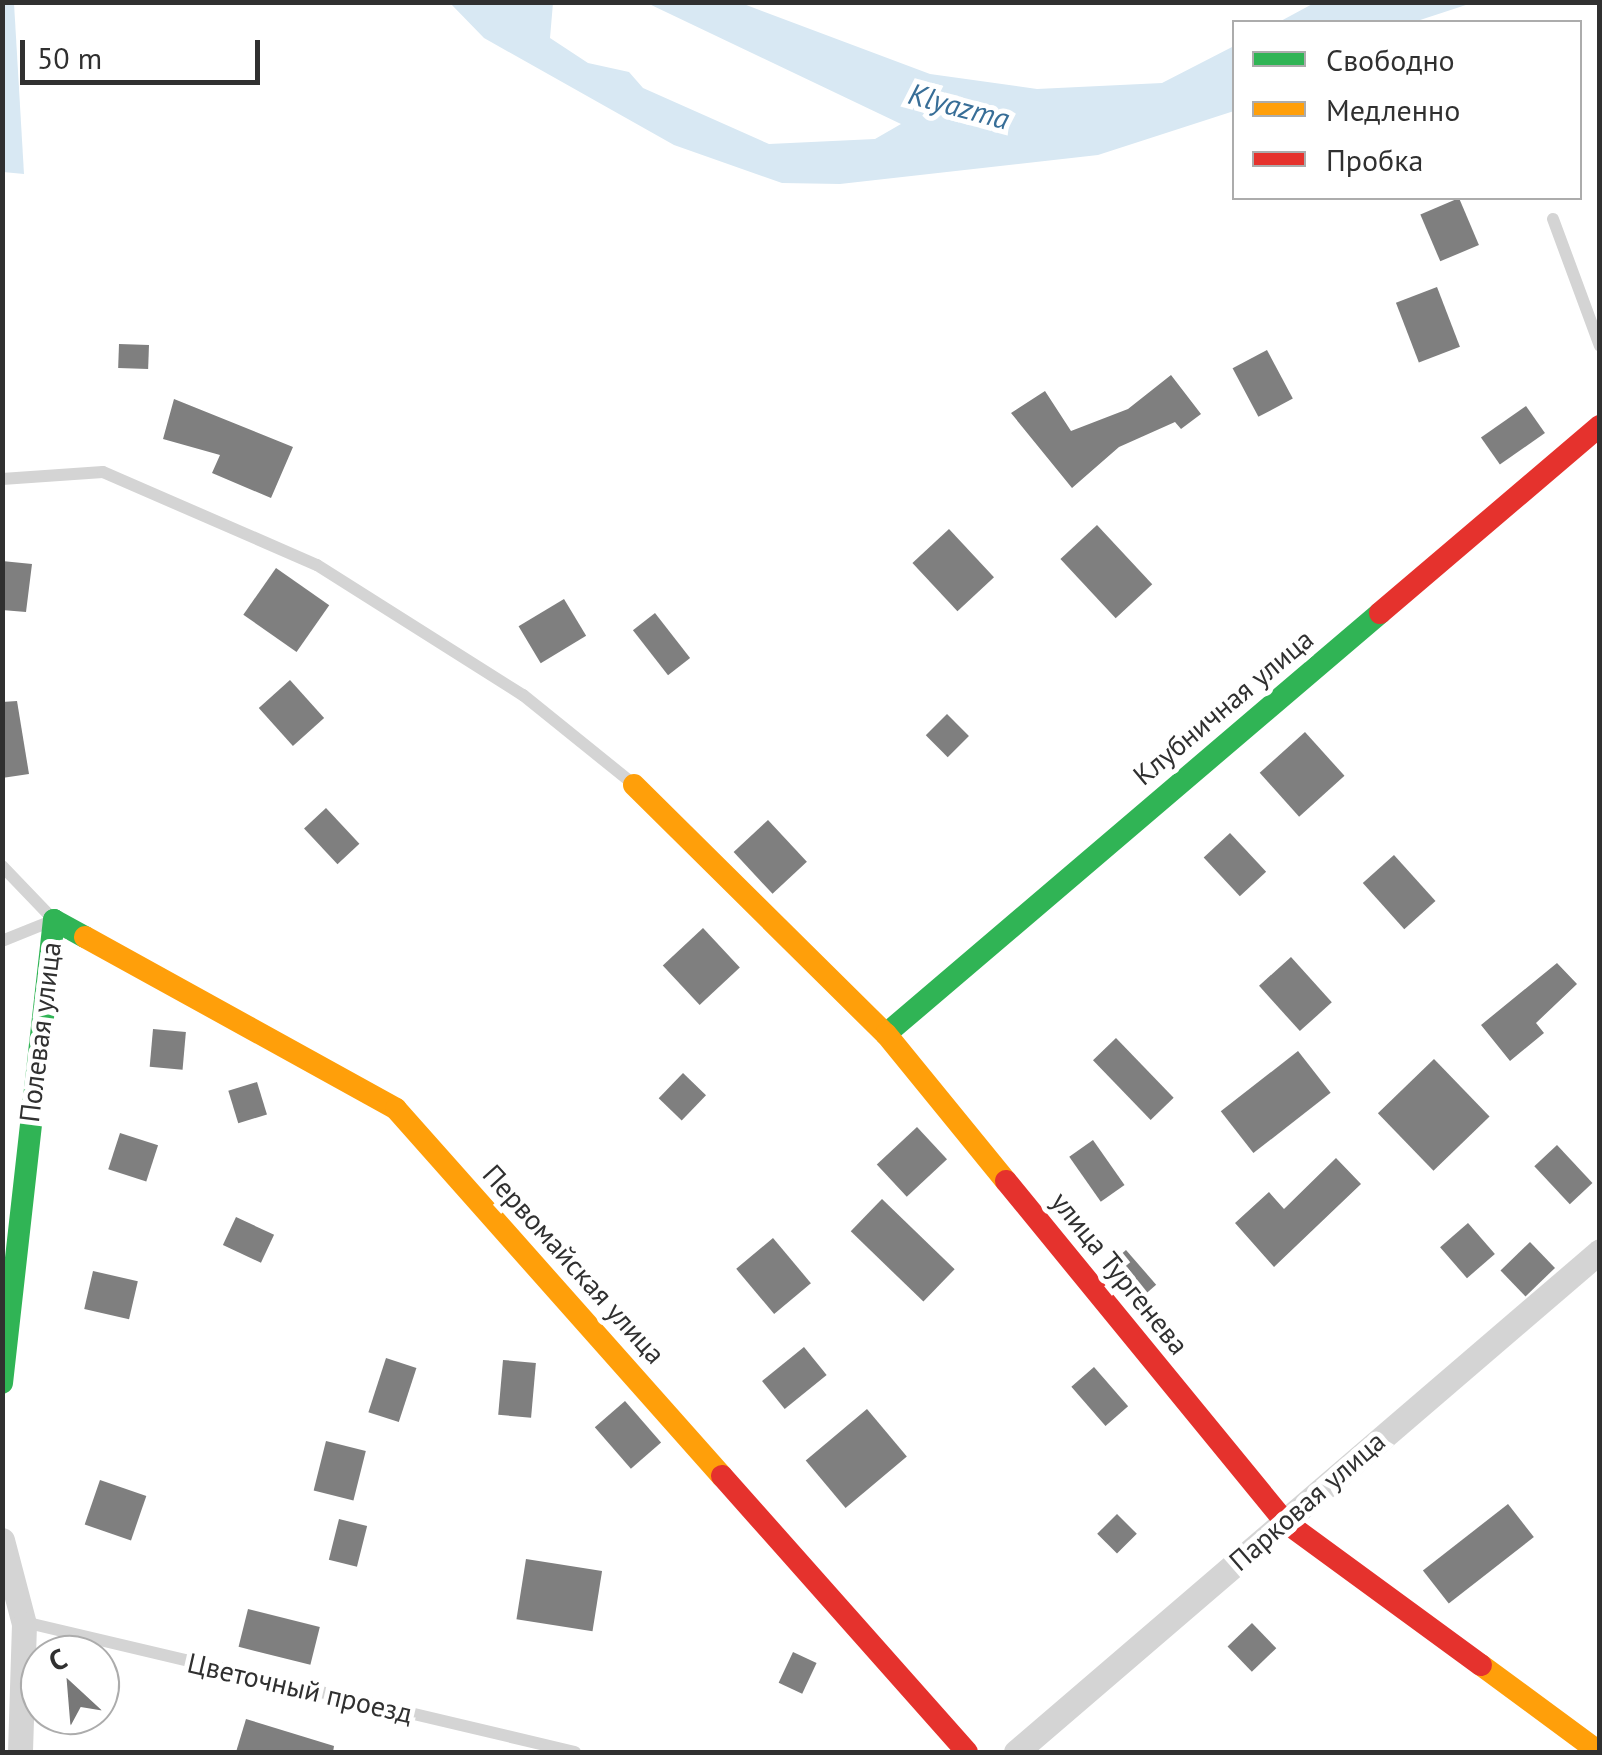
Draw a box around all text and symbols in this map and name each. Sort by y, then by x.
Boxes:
scale bar [25,20,265,82]
legend [1232,20,1582,200]
text: 50 m [37,38,102,77]
text: Свободно [1326,40,1455,79]
water label: Klyazma [905,75,1013,137]
text: Медленно [1326,90,1460,129]
text: Пробка [1326,140,1423,179]
street label: Клубничная улица [1126,622,1320,792]
street label: Полевая улица [12,940,68,1124]
street label: Первомайская улица [476,1158,672,1370]
street label: улица Тургенева [1044,1185,1196,1361]
street label: Парковая улица [1222,1424,1392,1578]
north arrow [20,1635,120,1735]
text: С [42,1639,73,1679]
street label: Цветочный проезд [184,1646,416,1730]

